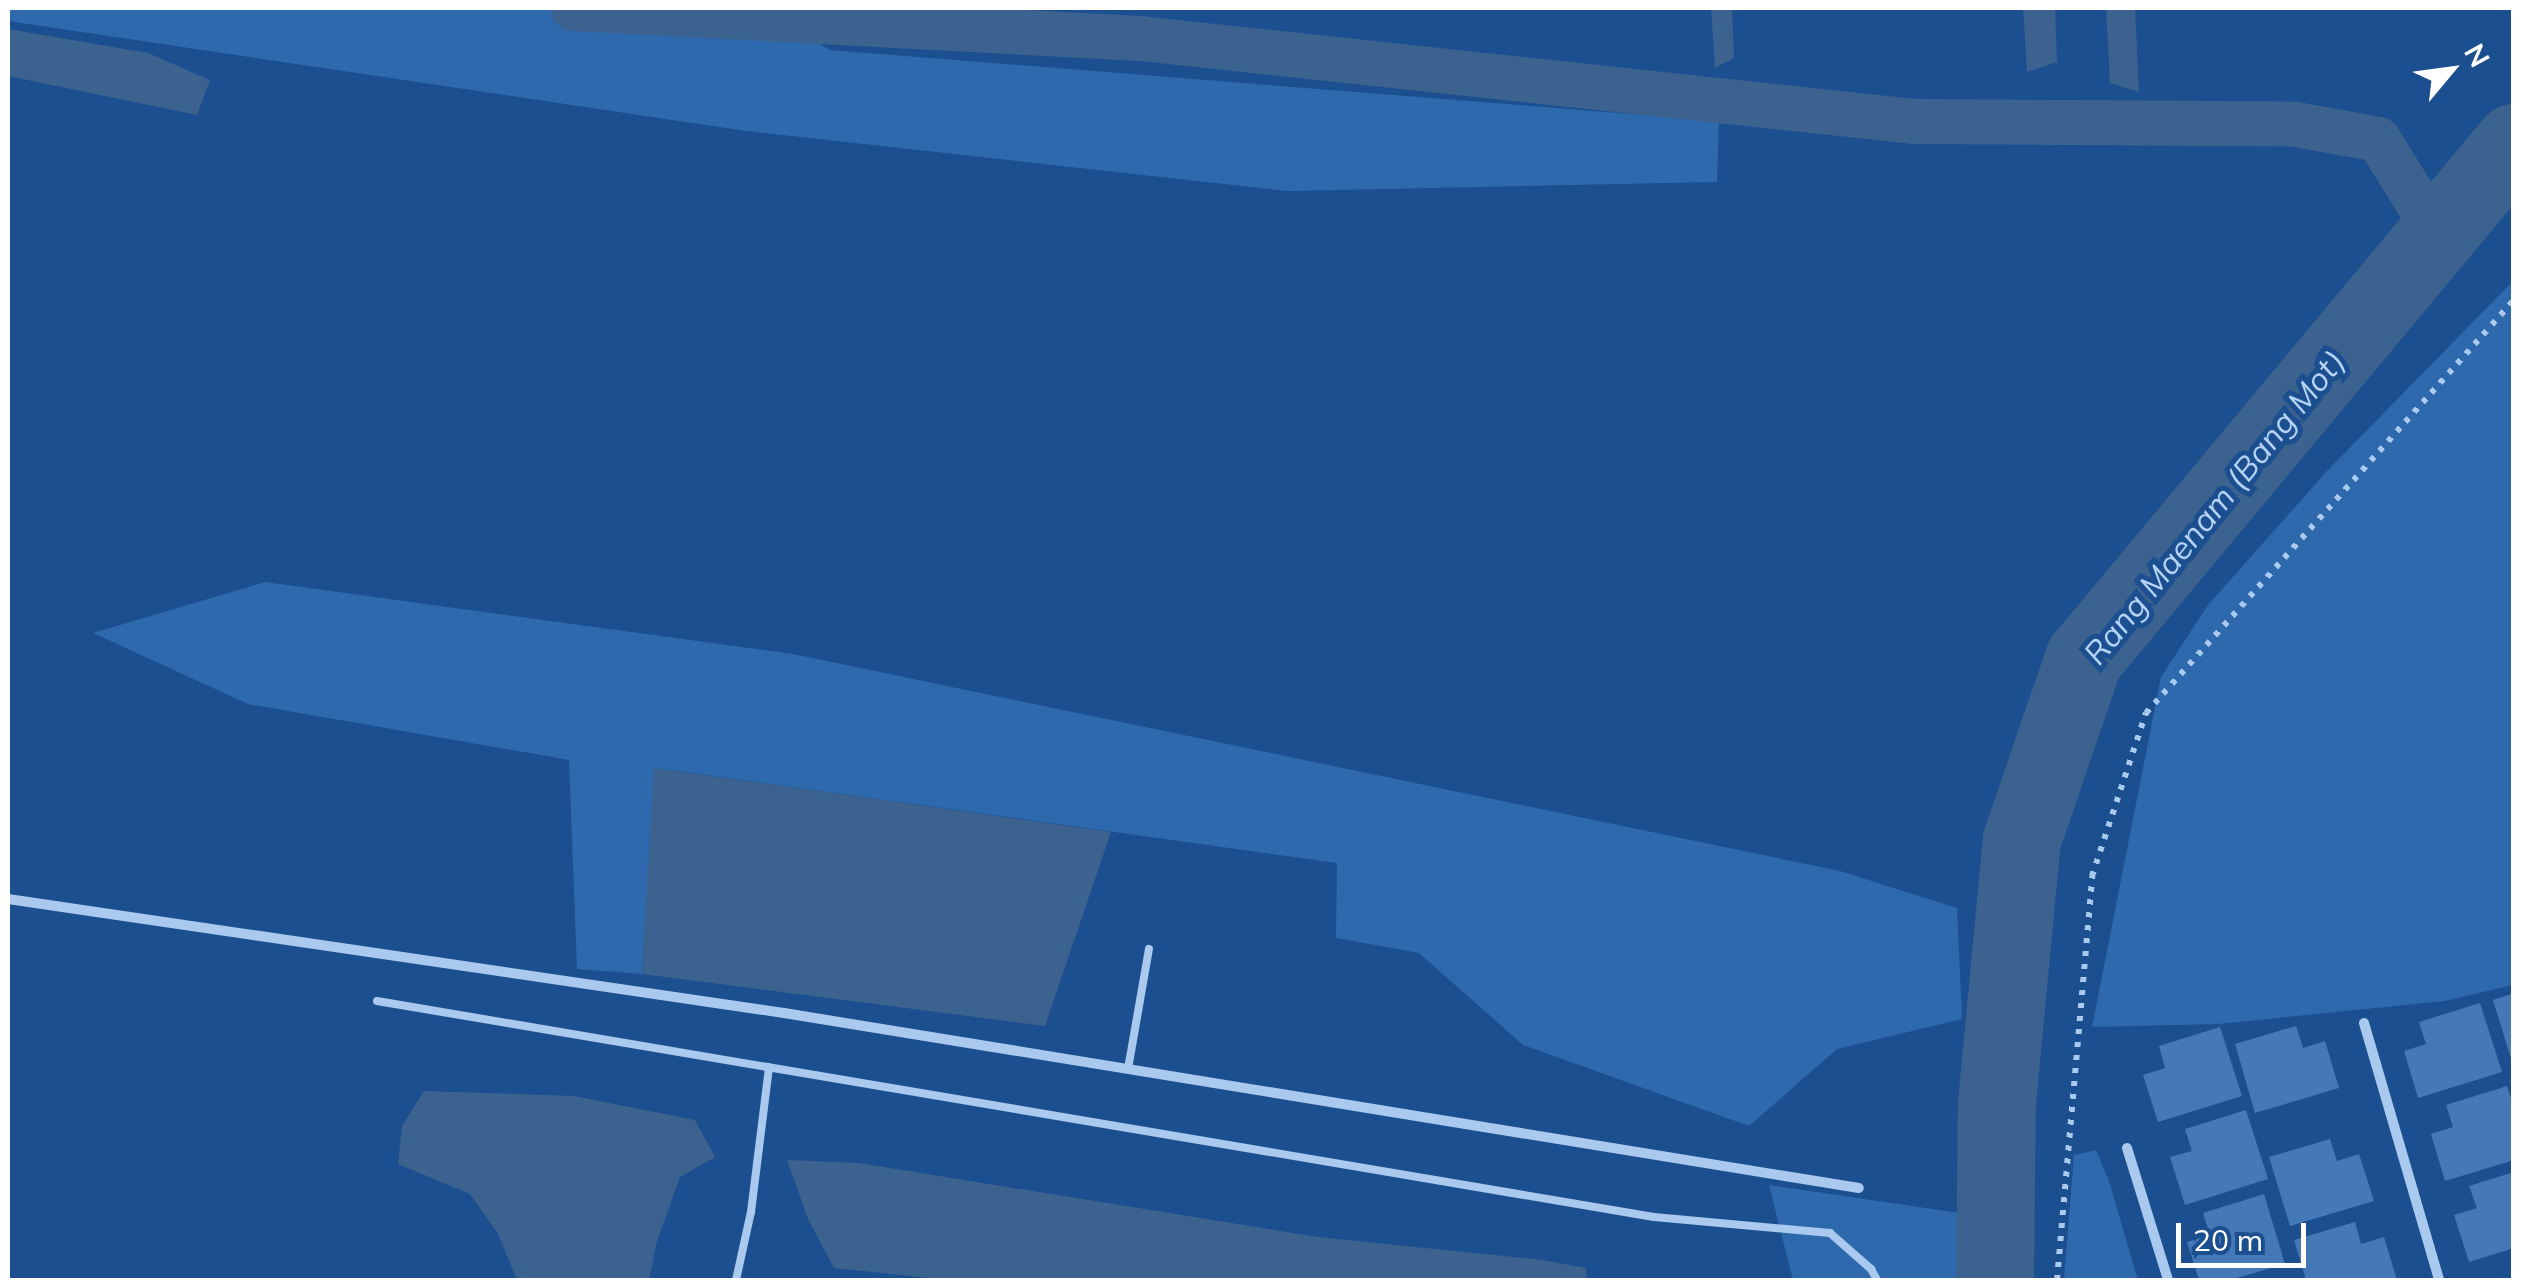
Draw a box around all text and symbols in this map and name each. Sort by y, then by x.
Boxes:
north arrow [2401,20,2501,120]
text: N [2457,37,2498,73]
water label: Rang Maenam (Bang Mot) [2075,342,2353,672]
scale bar [2181,1203,2311,1265]
text: 20 m [2193,1221,2263,1259]

